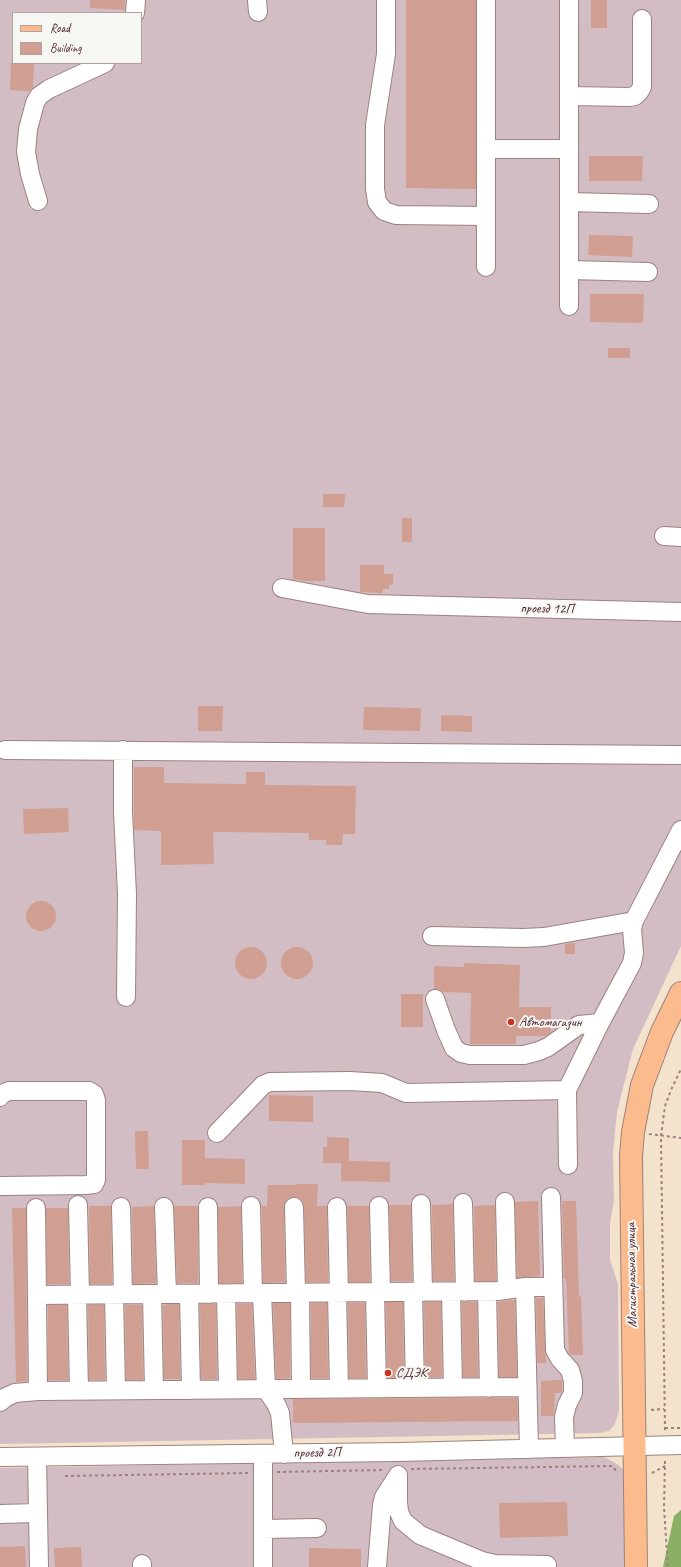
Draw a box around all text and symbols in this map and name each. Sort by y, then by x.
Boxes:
legend [12,12,142,64]
text: Road [50,20,70,36]
text: Building [50,40,82,56]
street label: проезд 12П [520,600,574,618]
place label: Автомагазин [519,1014,582,1030]
marker: Автомагазин [506,1017,516,1027]
street label: Магистральная улица [623,1222,641,1328]
place label: СДЭК [396,1365,427,1381]
marker: СДЭК [383,1368,393,1378]
street label: проезд 2П [293,1444,341,1462]

